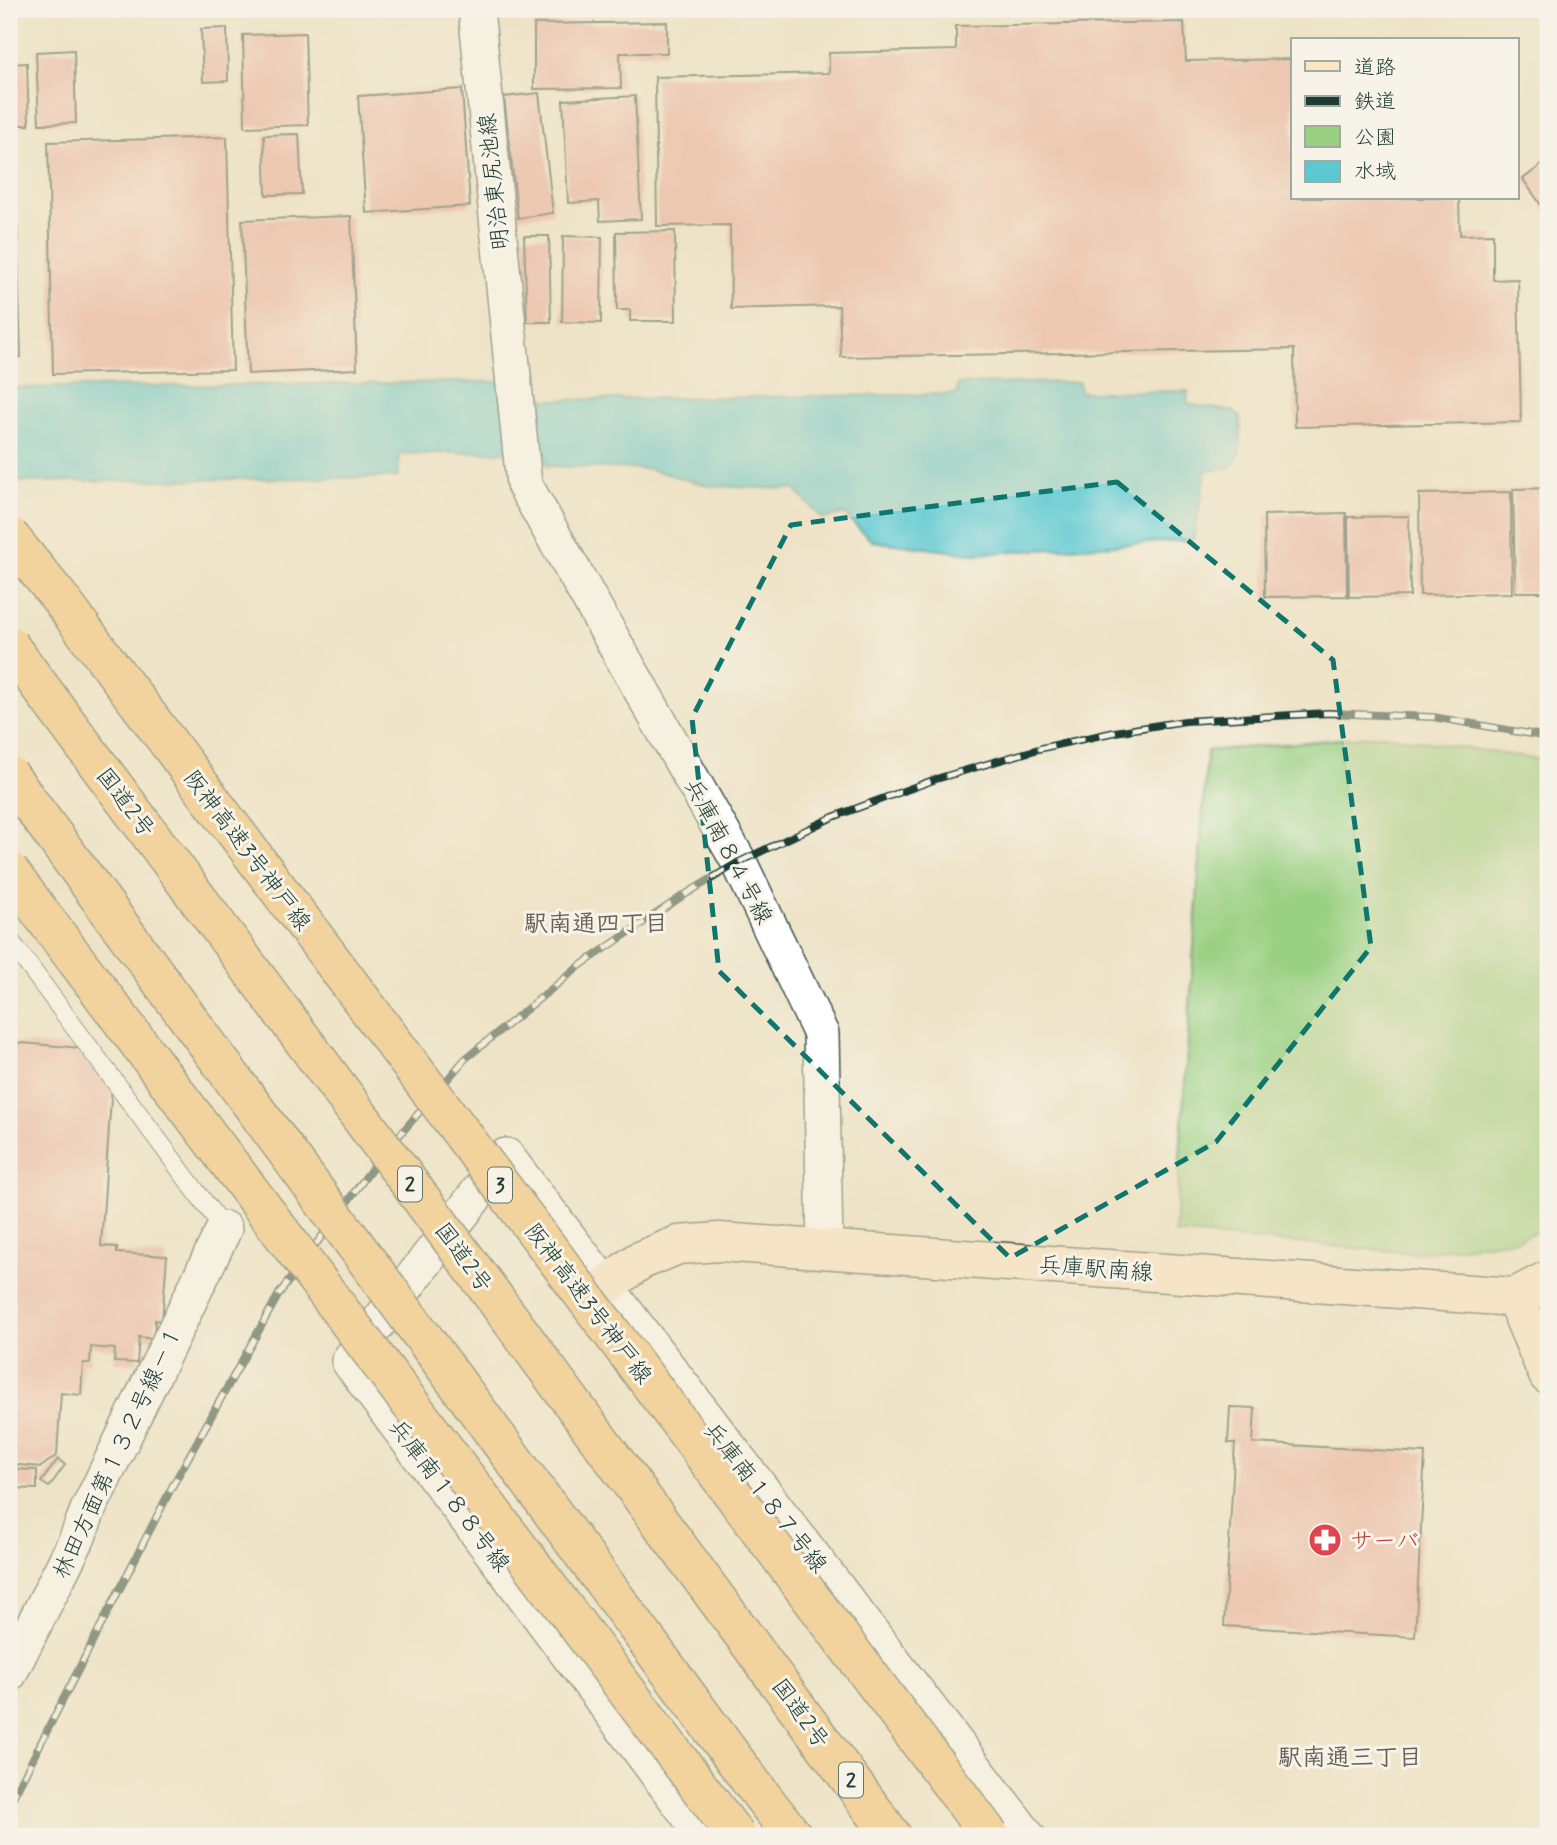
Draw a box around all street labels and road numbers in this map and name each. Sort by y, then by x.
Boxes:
street label: 明治東尻池線 [473,112,517,252]
street label: 国道2号 [88,762,161,844]
street label: 阪神高速3号神戸線 [176,765,317,938]
street label: 兵庫南８４号線 [676,774,778,930]
road number: 2 [398,1166,422,1202]
road number: 3 [488,1168,512,1202]
street label: 国道2号 [427,1217,498,1299]
street label: 阪神高速3号神戸線 [517,1218,658,1391]
street label: 兵庫駅南線 [1037,1251,1154,1289]
street label: 林田方面第１３２号線－１ [47,1321,191,1584]
street label: 兵庫南１８８号線 [381,1414,516,1579]
street label: 兵庫南１８７号線 [696,1416,833,1580]
street label: 国道2号 [764,1673,835,1755]
road number: 2 [839,1762,863,1798]

